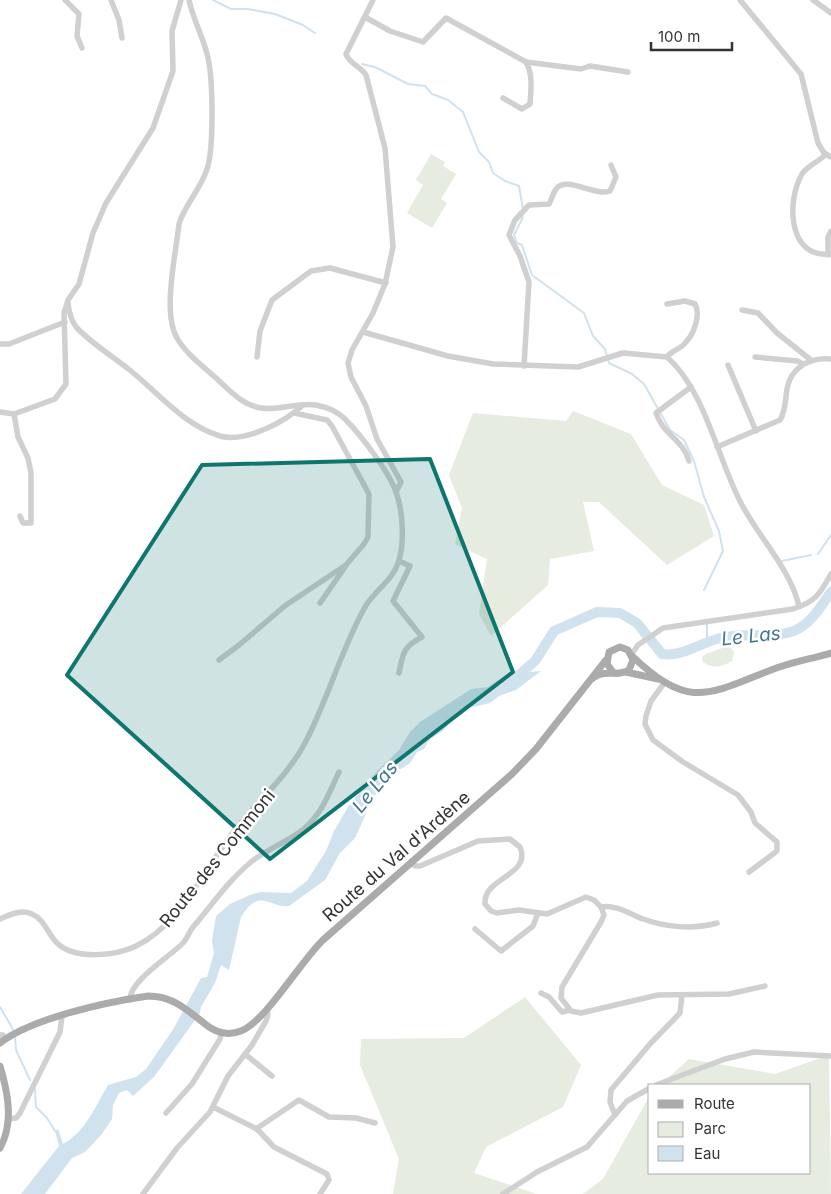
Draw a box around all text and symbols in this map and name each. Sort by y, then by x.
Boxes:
scale bar [651,20,732,52]
text: 100 m [658,27,700,46]
water label: Le Las [720,621,782,651]
water label: Le Las [347,757,403,817]
street label: Route des Commoni [155,785,279,931]
street label: Route du Val d'Ardène [318,786,474,926]
legend [648,1084,811,1174]
text: Route [694,1094,735,1113]
text: Parc [694,1119,726,1138]
text: Eau [694,1144,720,1163]

